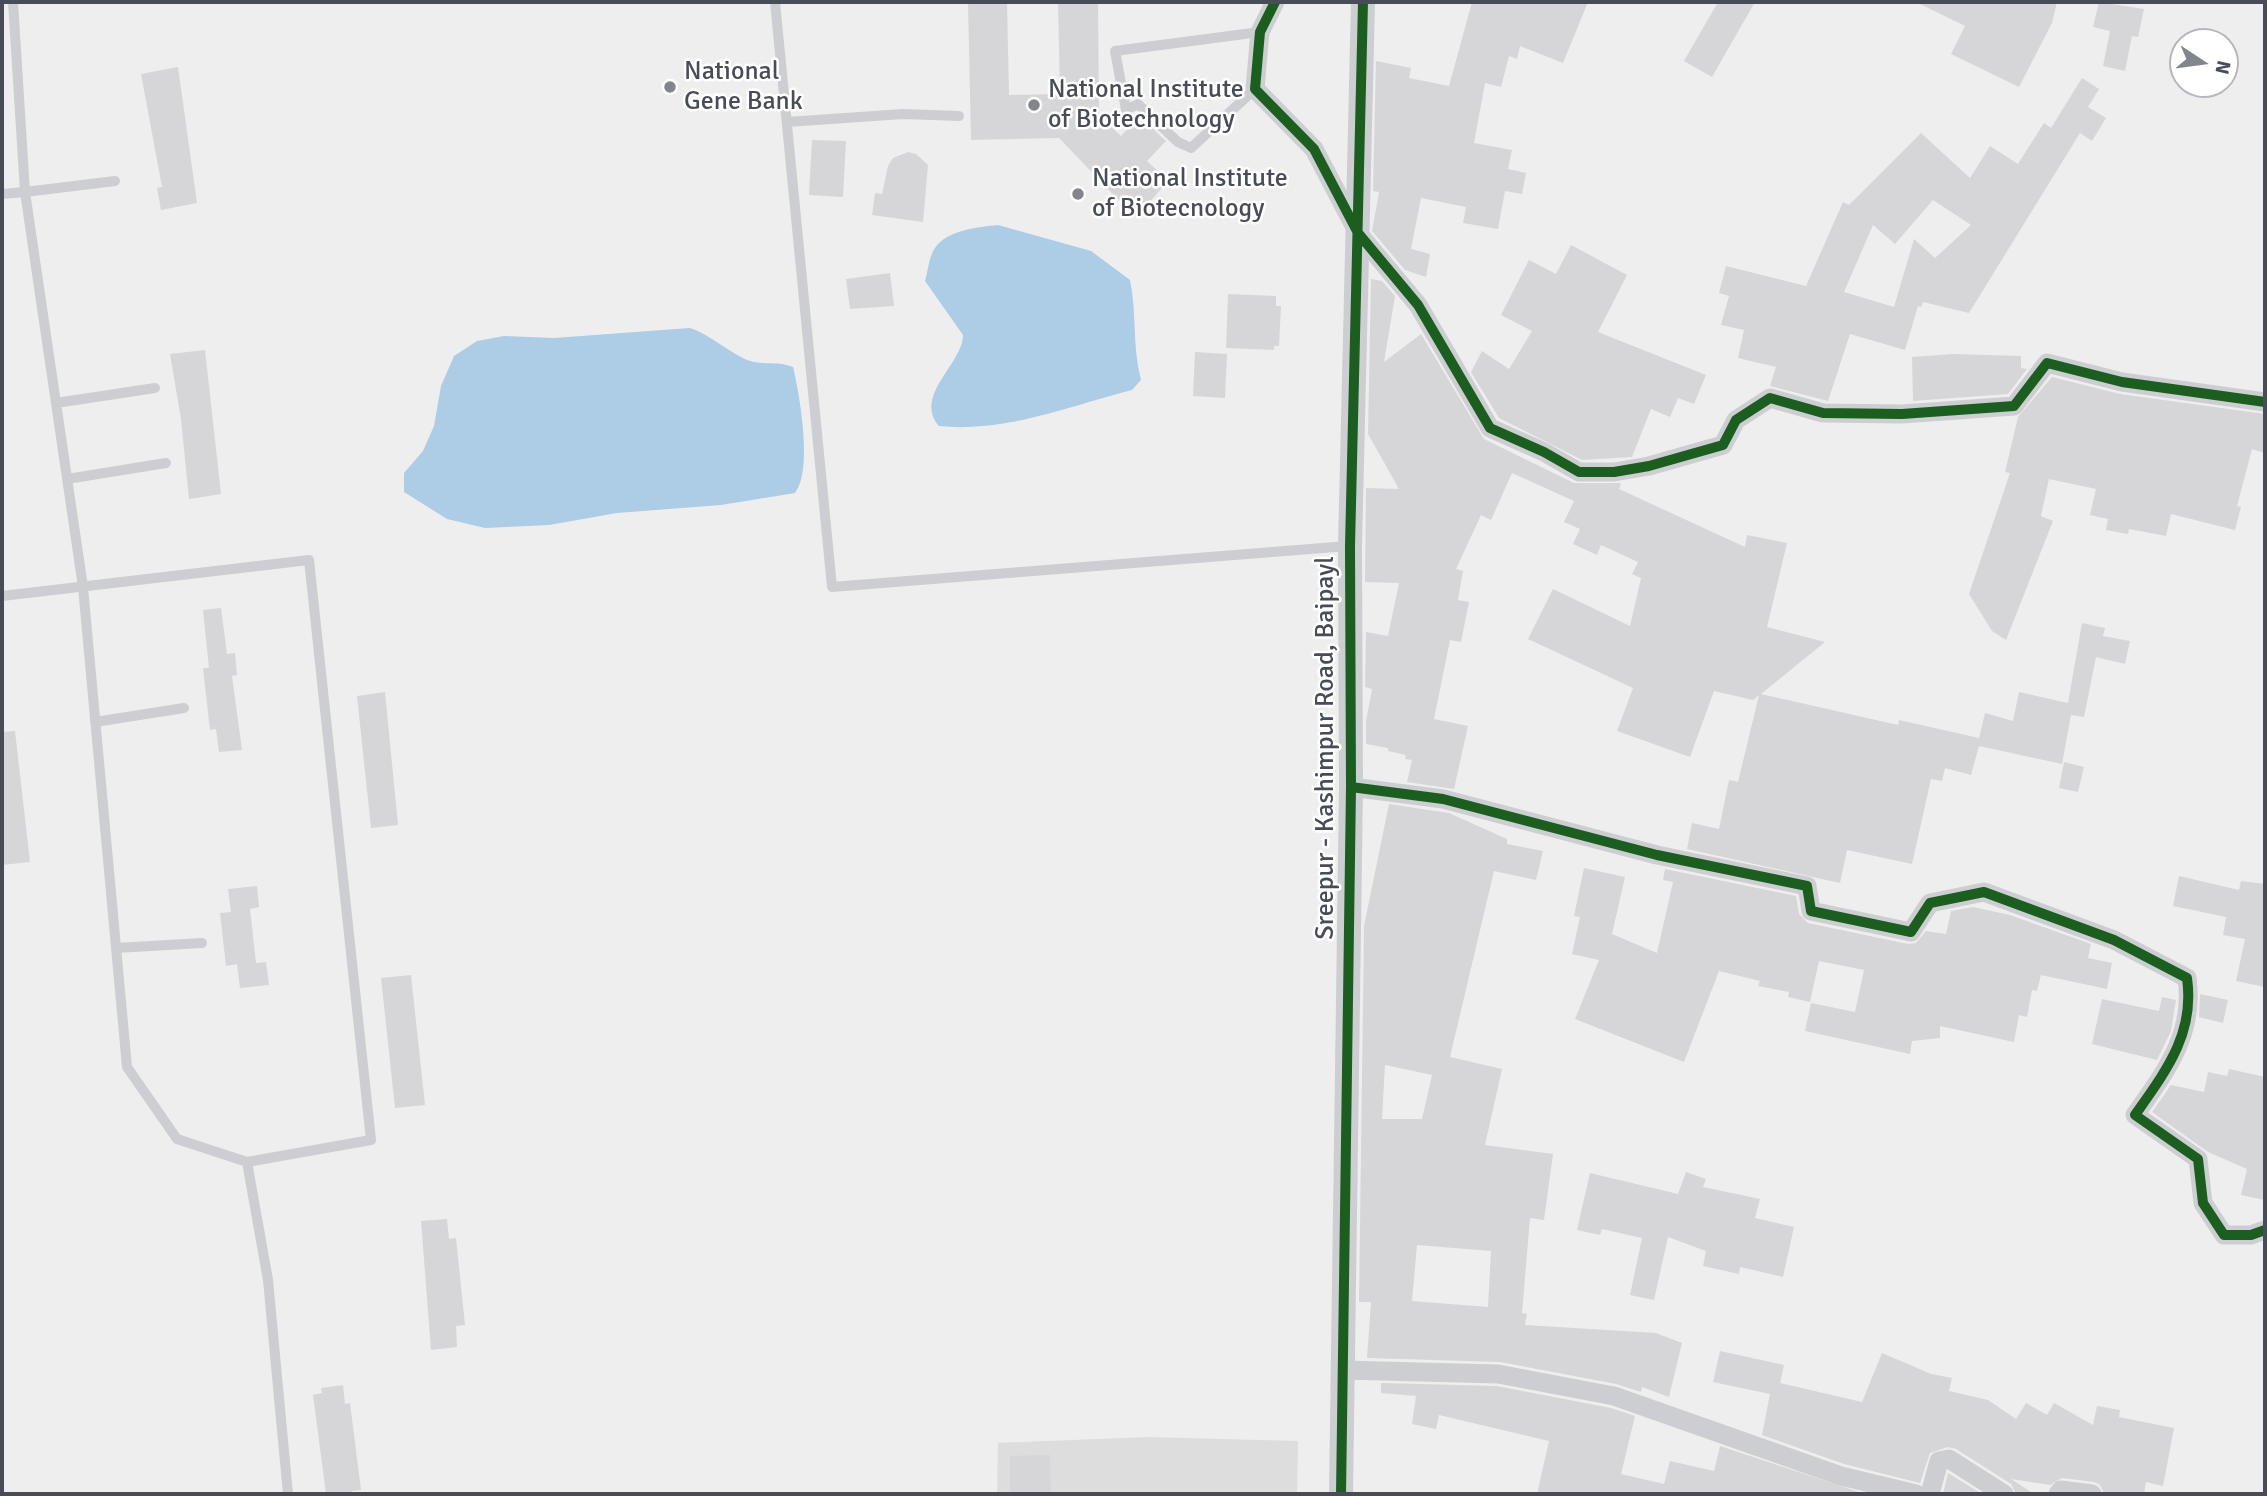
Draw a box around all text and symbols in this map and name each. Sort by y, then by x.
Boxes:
north arrow [2169,28,2239,98]
place label: National Gene Bank [684,56,803,118]
text: N [2209,58,2236,76]
place label: National Institute of Biotechnology [1048,74,1244,136]
marker: National Gene Bank [662,79,678,95]
marker: National Institute of Biotechnology [1026,97,1042,113]
place label: National Institute of Biotecnology [1092,163,1288,224]
marker: National Institute of Biotecnology [1070,186,1086,202]
street label: Sreepur - Kashimpur Road, Baipayl [1310,556,1342,940]

